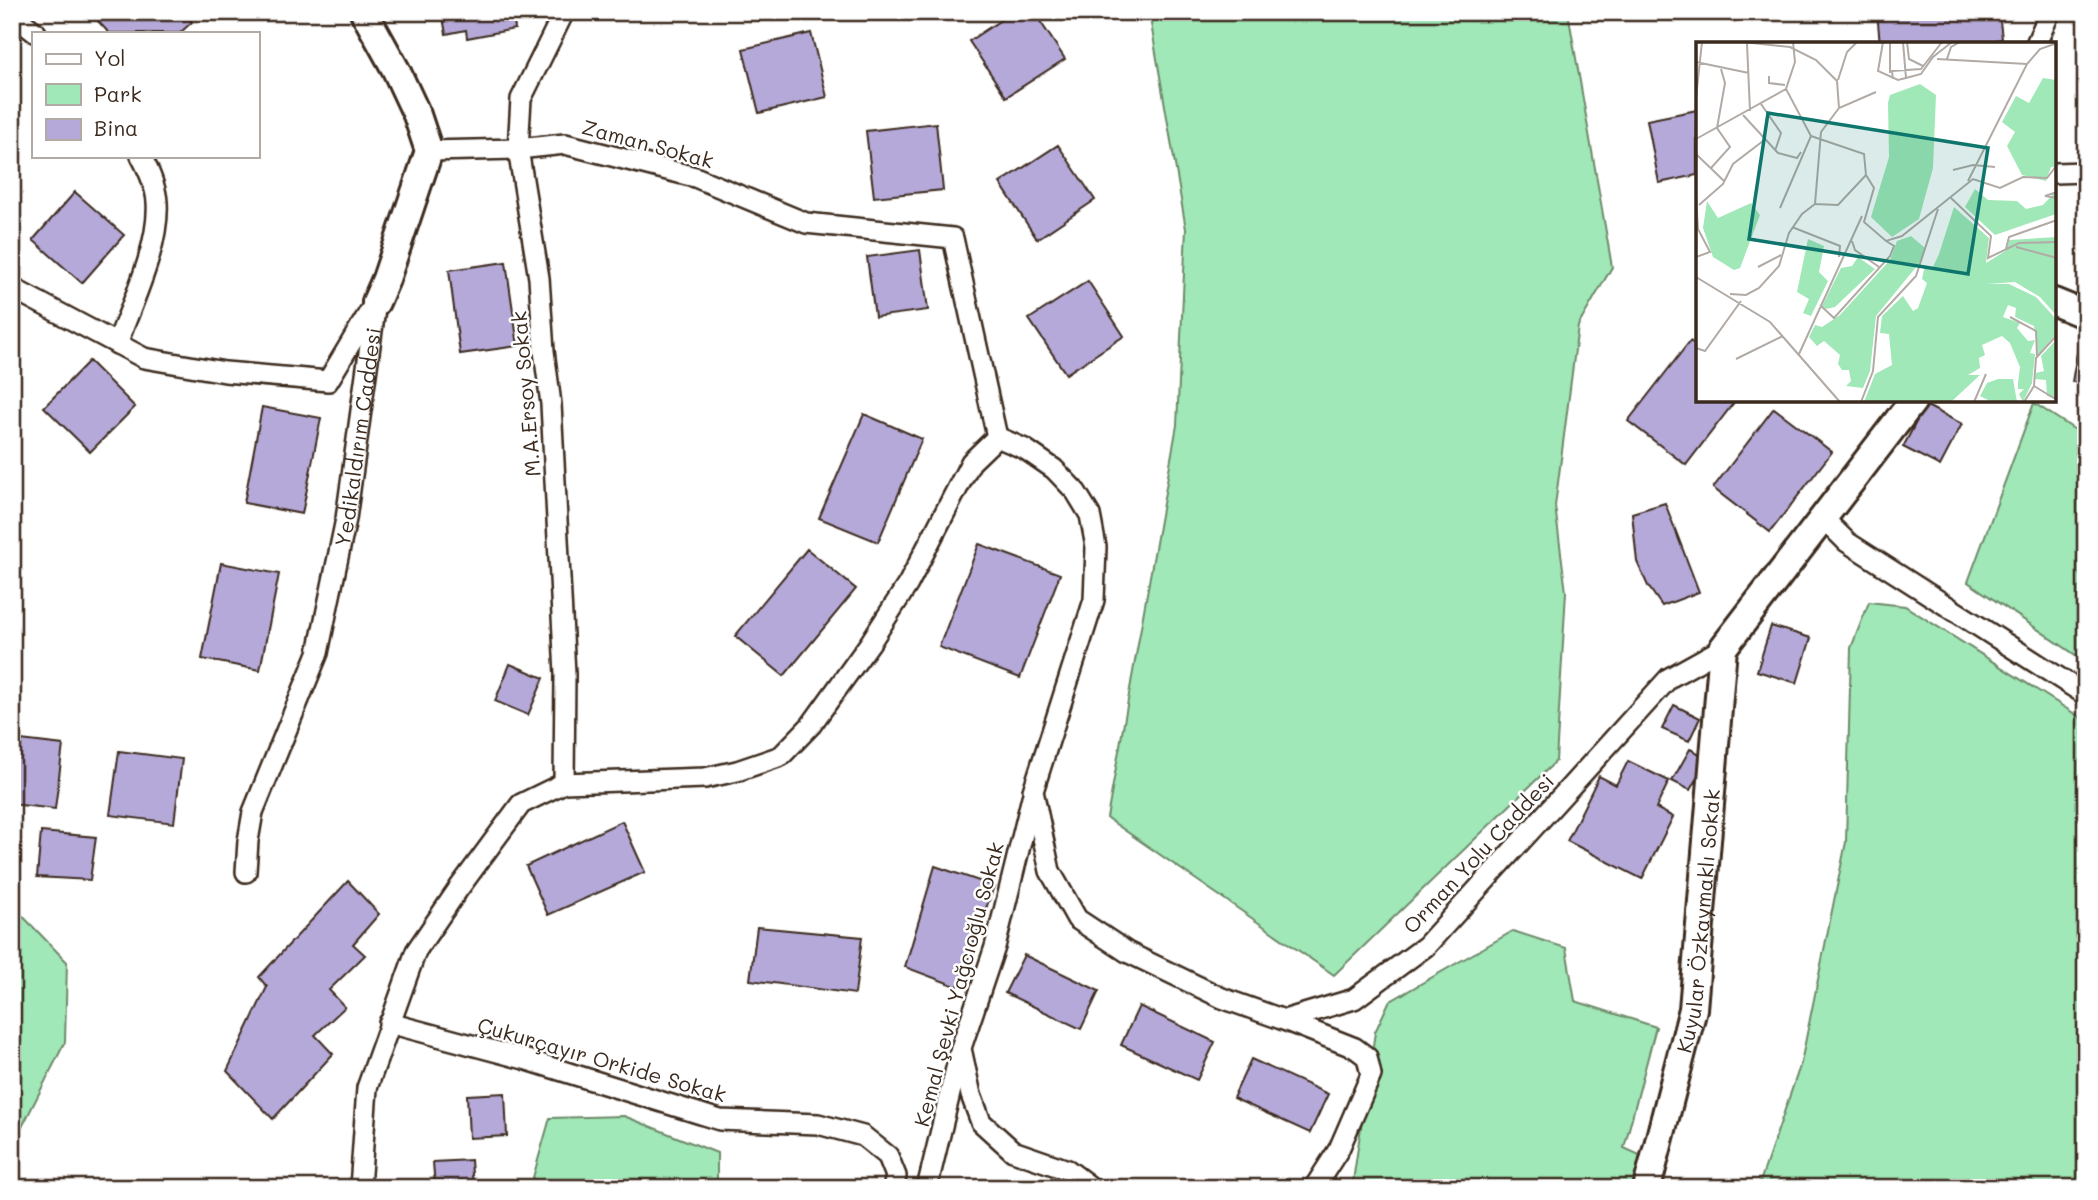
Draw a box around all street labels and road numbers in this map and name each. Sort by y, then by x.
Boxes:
street label: Zaman Sokak [579,112,717,174]
street label: M.A.Ersoy Sokak [504,310,546,478]
street label: Yedikaldırım Caddesi [327,326,386,549]
street label: Orman Yolu Caddesi [1397,767,1559,939]
street label: Kuyular Özkaymaklı Sokak [1669,788,1725,1055]
street label: Kemal Şevki Yağcıoğlu Sokak [907,839,1009,1129]
street label: Çukurçayır Orkide Sokak [475,1011,729,1107]

